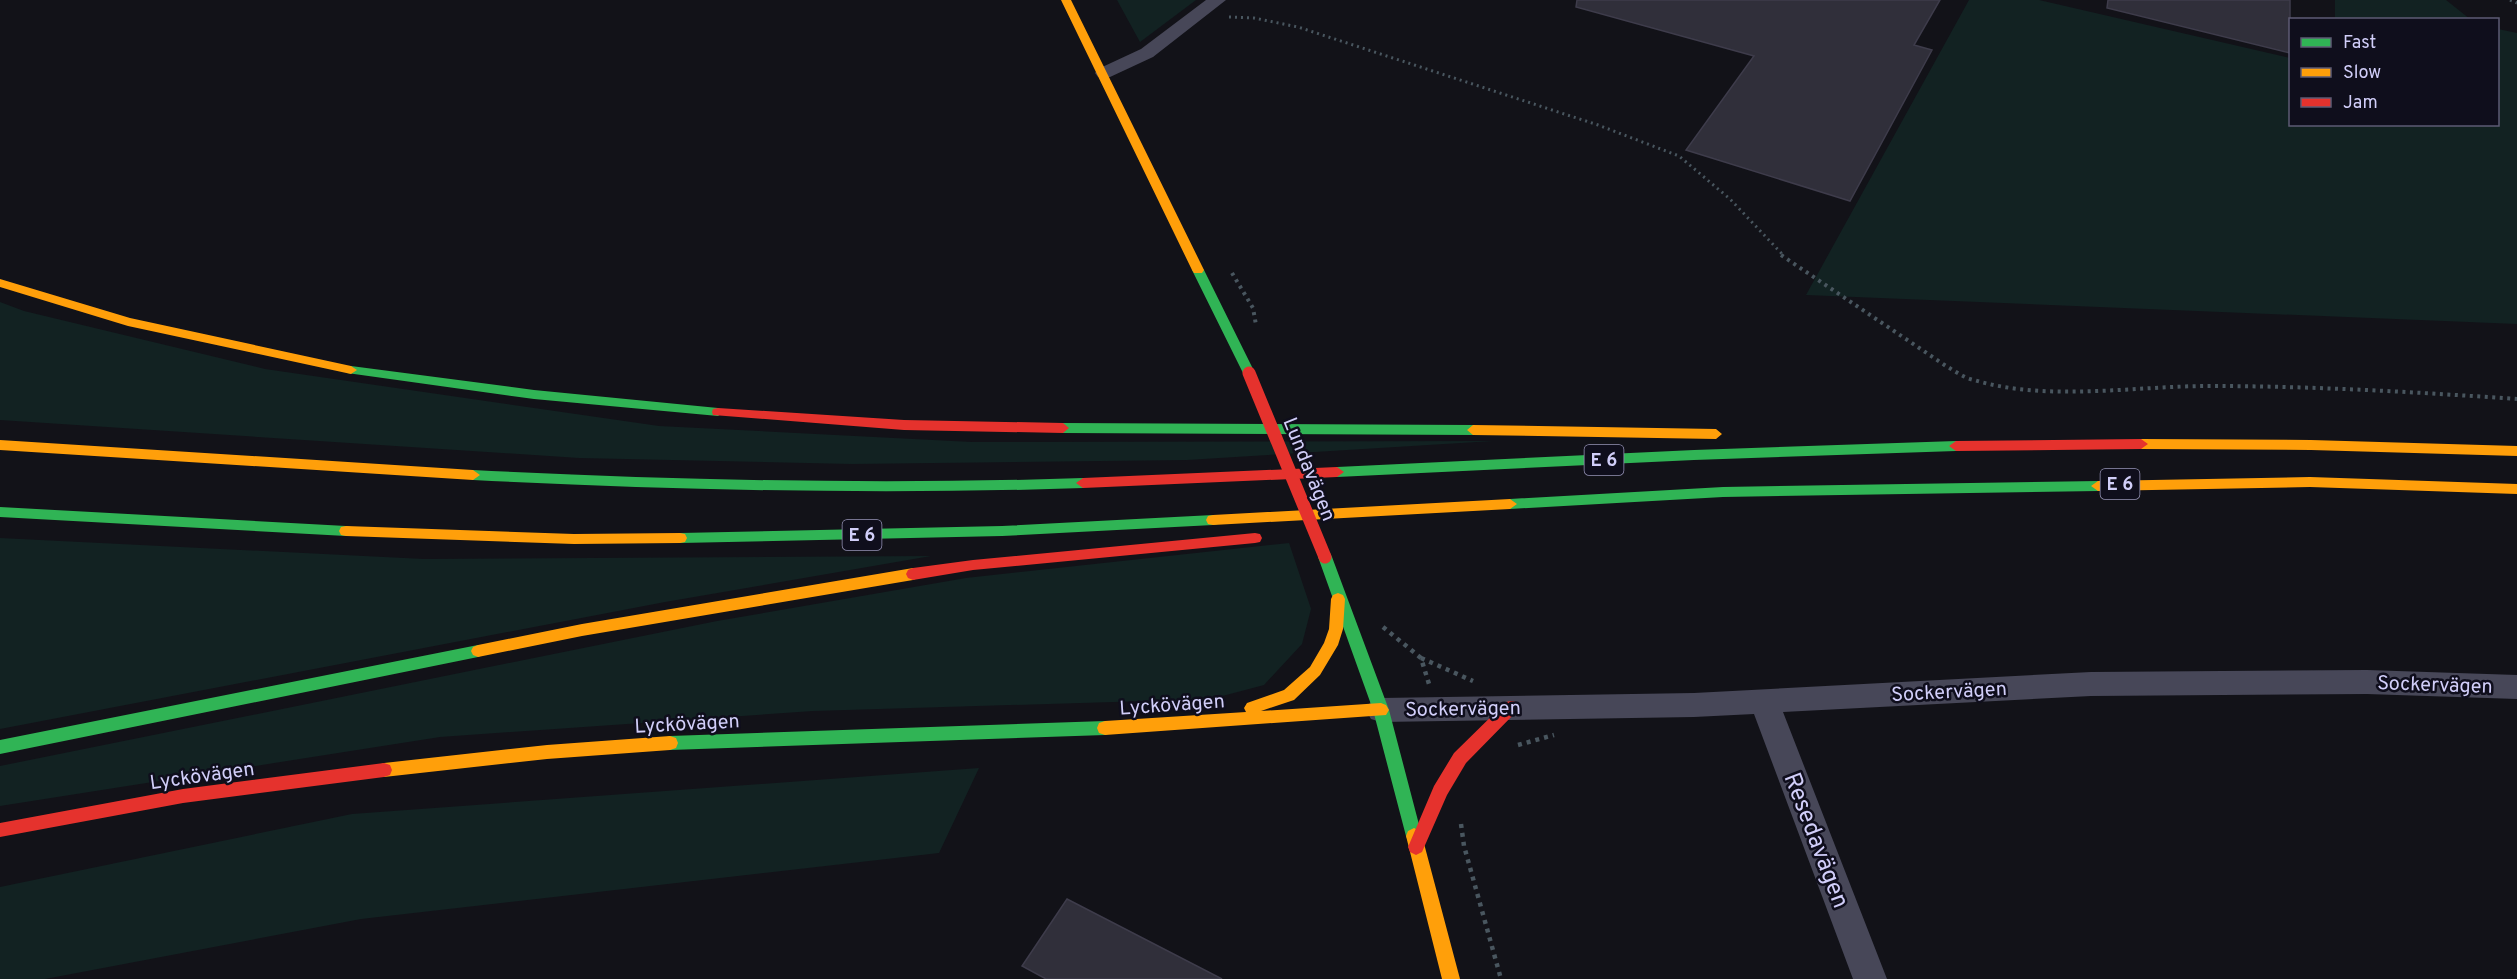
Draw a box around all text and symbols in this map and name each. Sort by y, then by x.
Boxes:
legend [2289,18,2499,126]
text: Fast [2343,32,2376,55]
text: Slow [2343,62,2381,85]
text: Jam [2343,92,2378,115]
street label: Lundavägen [1276,414,1341,525]
road number: E 6 [1584,445,1624,475]
road number: E 6 [2100,469,2140,499]
road number: E 6 [842,520,882,550]
street label: Sockervägen [2377,671,2493,701]
street label: Sockervägen [1891,677,2008,709]
street label: Lyckövägen [1119,689,1226,723]
street label: Sockervägen [1405,696,1521,724]
street label: Lyckövägen [634,709,740,741]
street label: Lyckövägen [148,757,256,797]
street label: Resedavägen [1776,769,1855,913]

